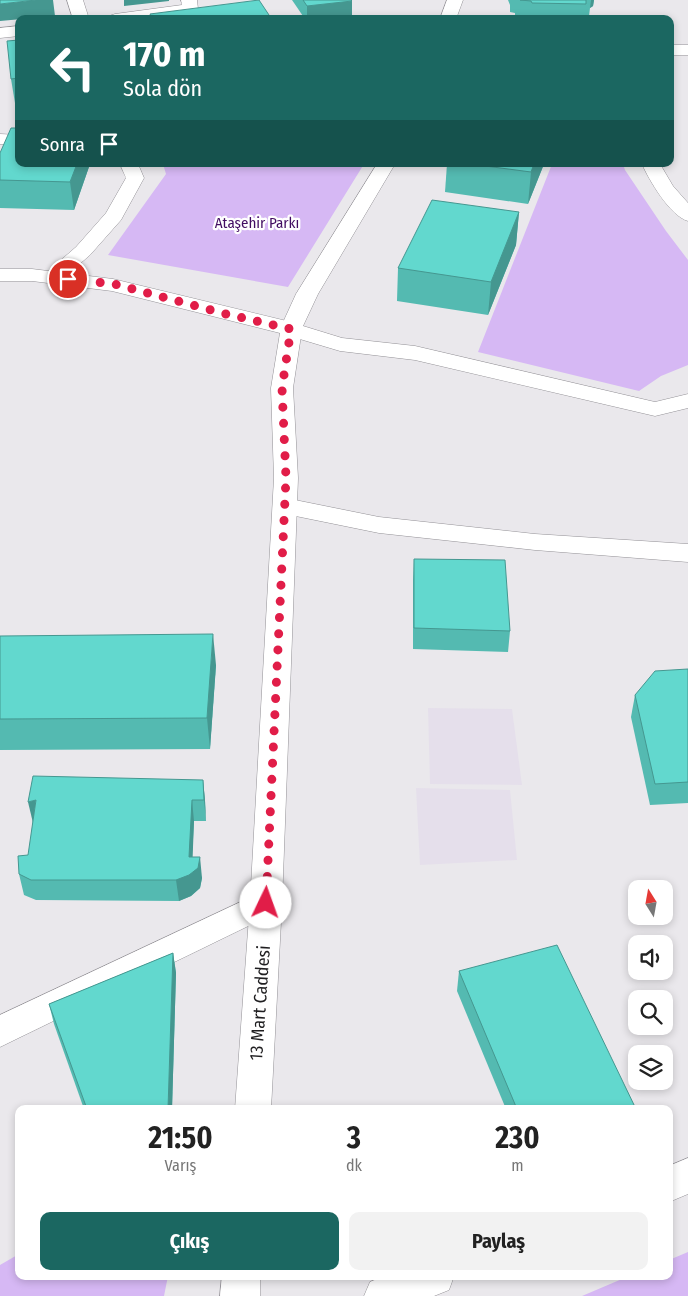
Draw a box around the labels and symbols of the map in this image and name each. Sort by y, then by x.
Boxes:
park label: Ataşehir Parkı [215,214,299,232]
pin [47,258,89,300]
position arrow [239,876,291,928]
north arrow [628,880,672,925]
street label: 13 Mart Caddesi [245,945,275,1061]

